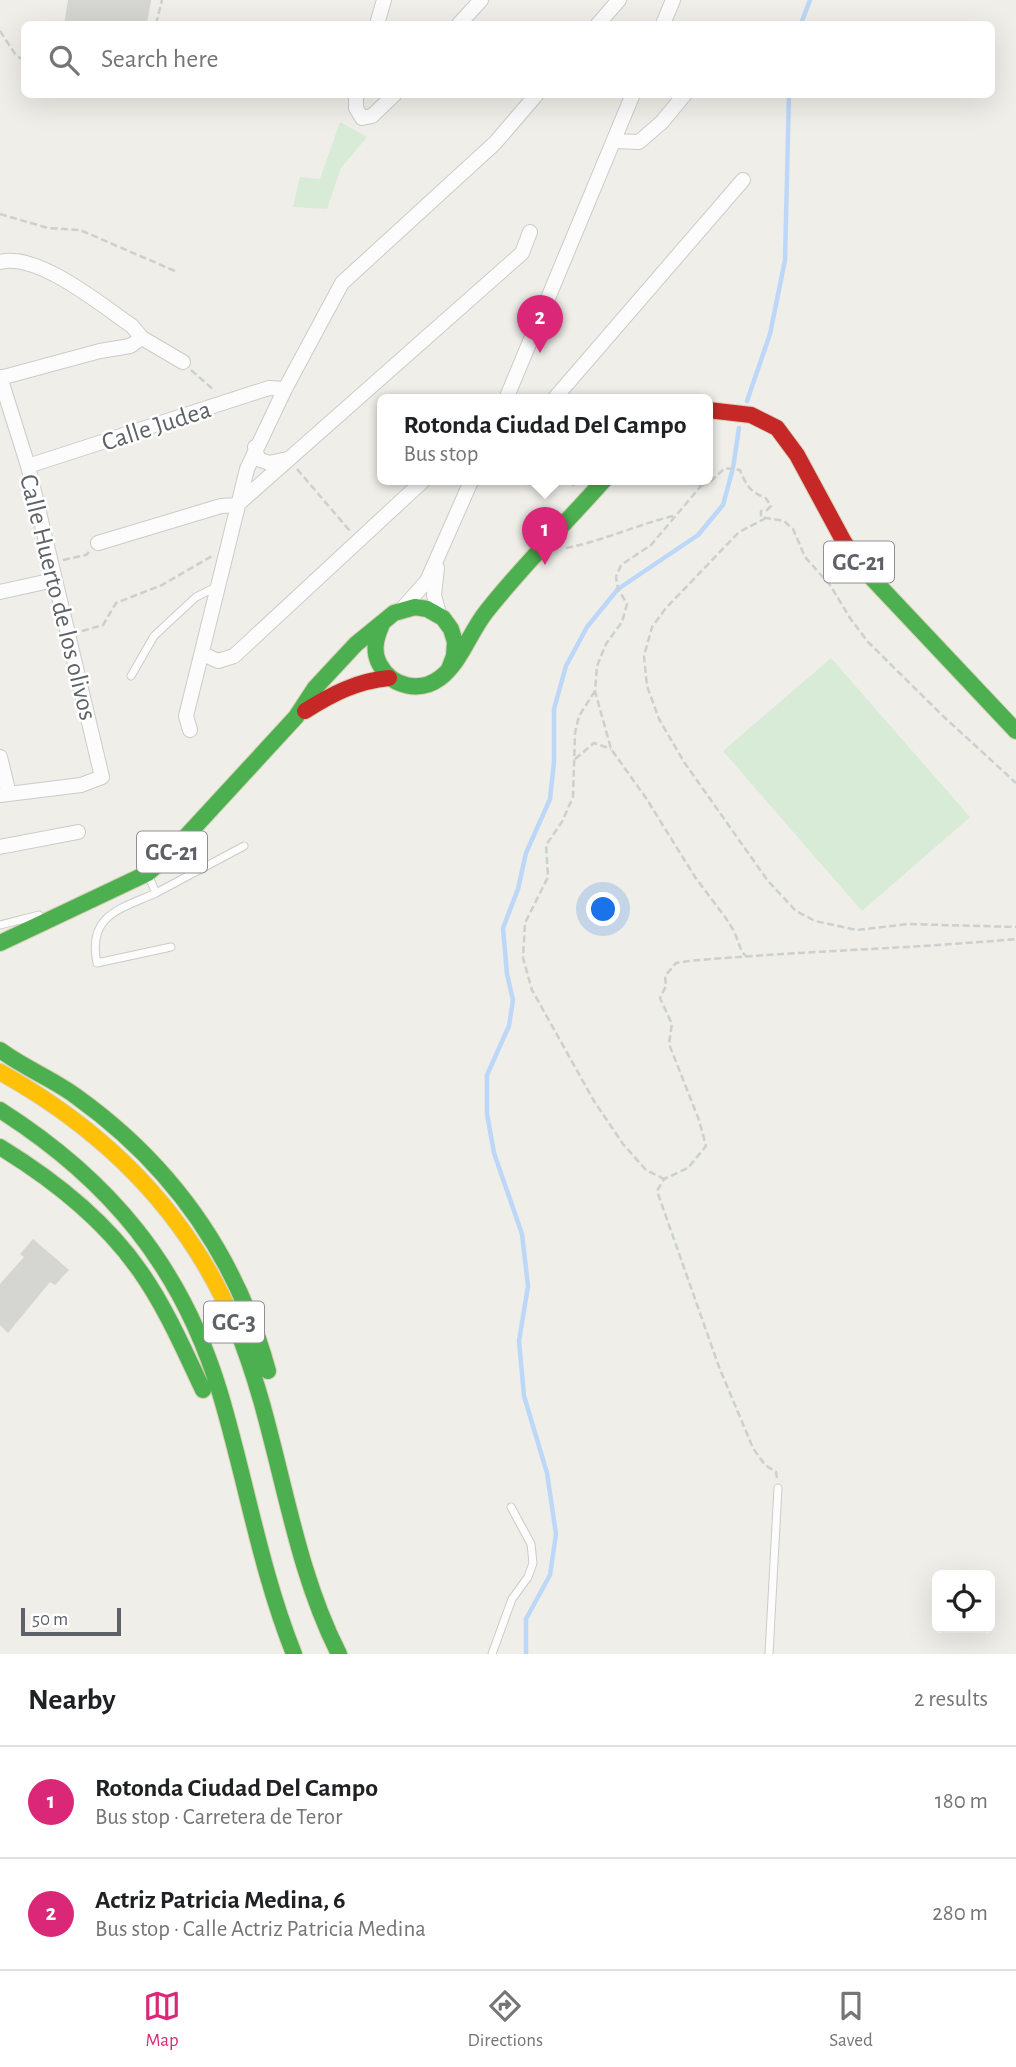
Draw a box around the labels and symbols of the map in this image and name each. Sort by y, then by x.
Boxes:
pin: 2 [517,295,563,353]
street label: Calle Judea [98,396,214,456]
street label: Calle Huerto de los olivos [15,472,101,723]
pin: 1 [522,507,568,565]
road number: GC-21 [824,542,894,582]
road number: GC-21 [137,832,207,872]
your location [586,892,620,926]
road number: GC-3 [204,1302,264,1342]
scale bar [21,1605,121,1637]

